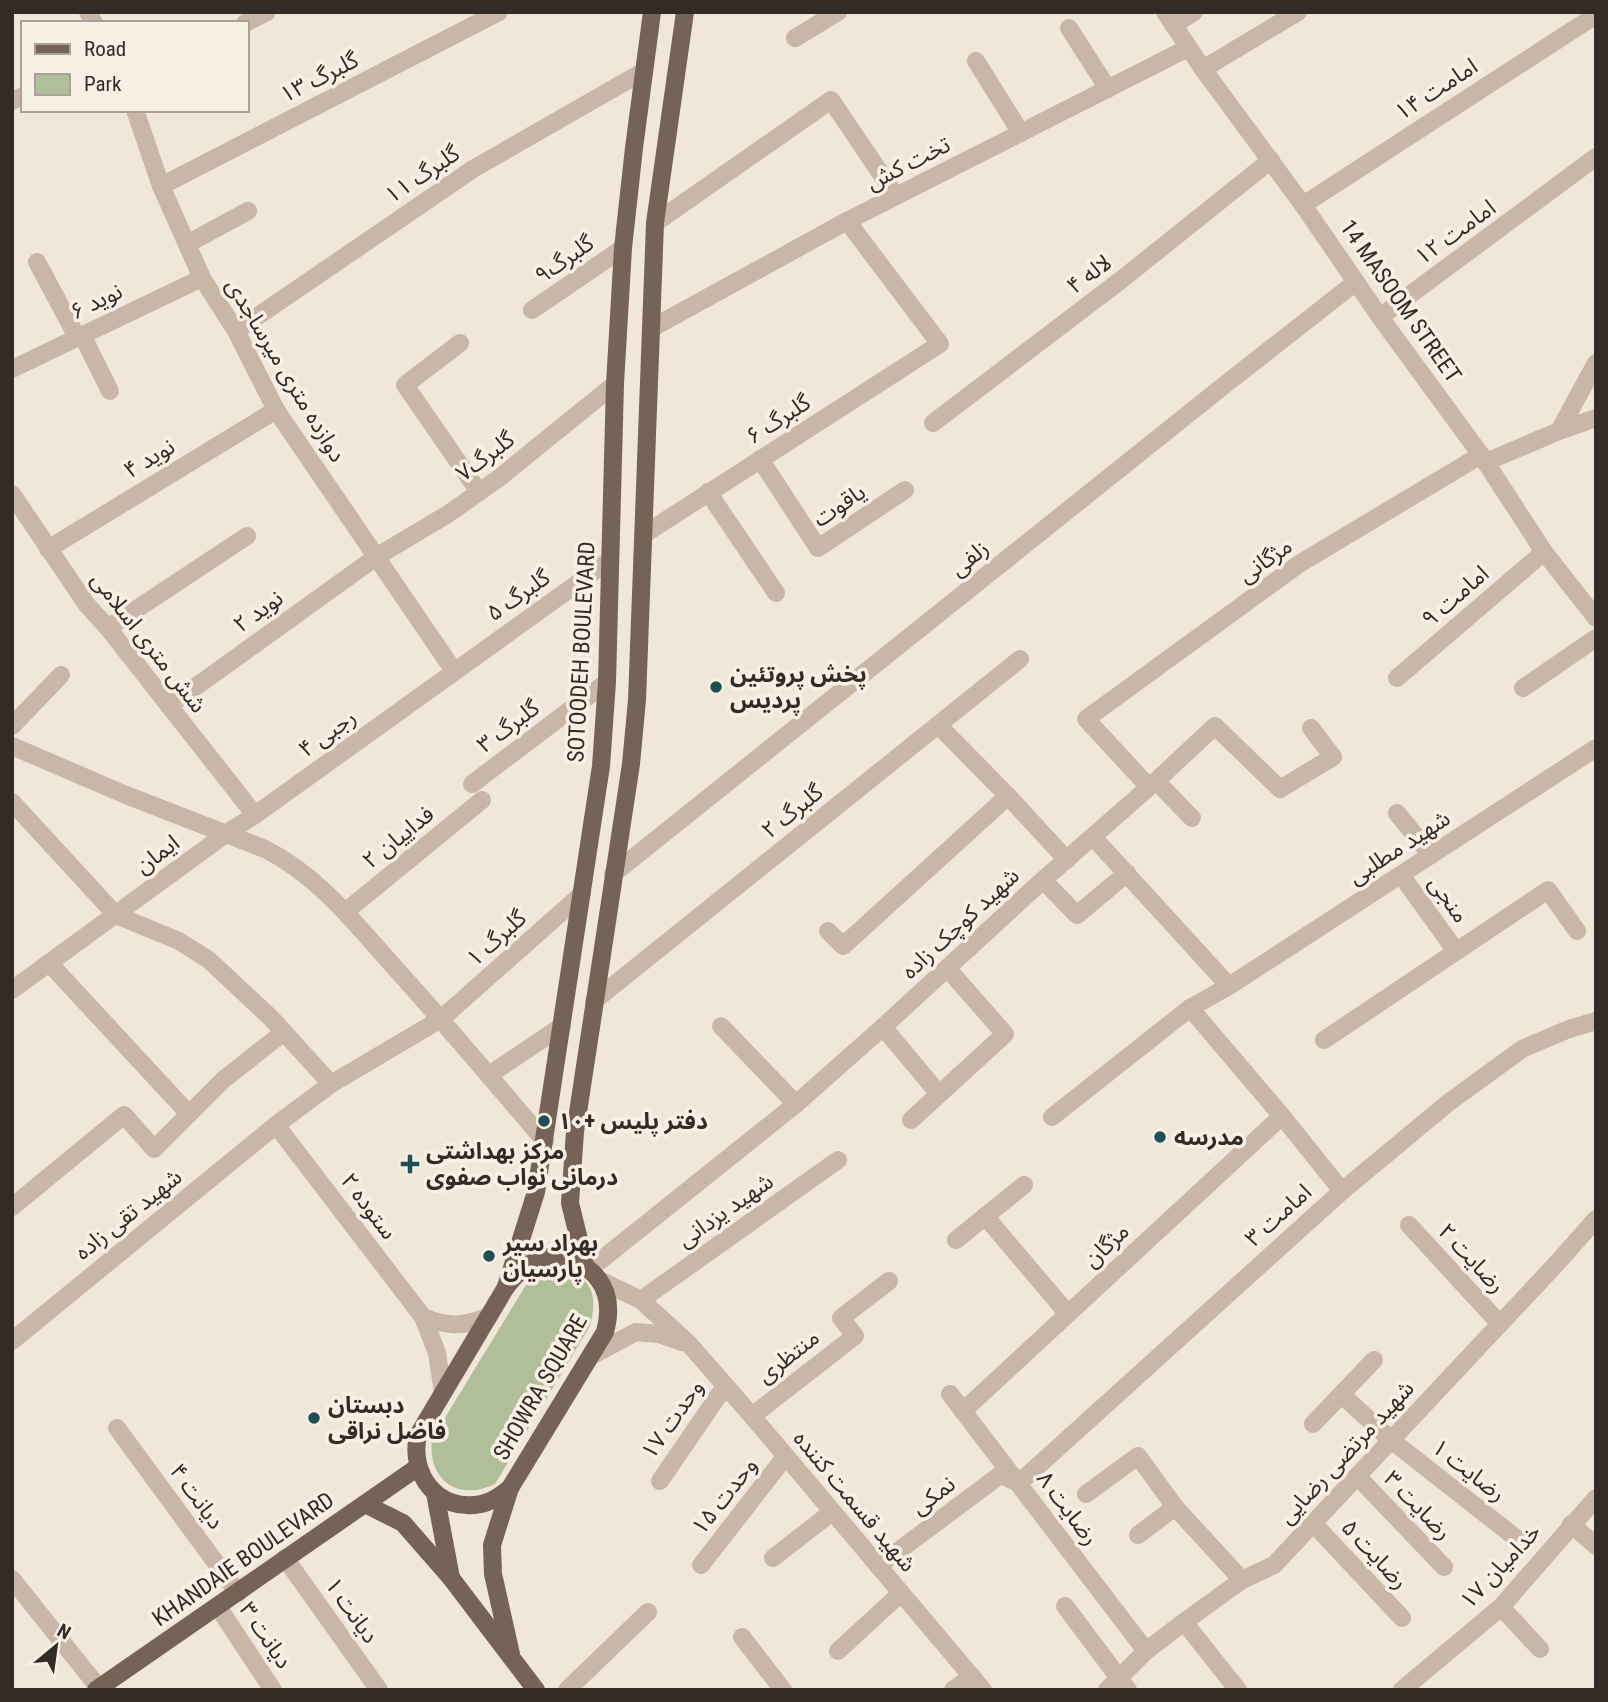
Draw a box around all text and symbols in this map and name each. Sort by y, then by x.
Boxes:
legend [21,21,248,112]
text: Road [84,37,126,61]
street label: گلبرگ ۱۳ [276,46,363,109]
street label: امامت ۱۴ [1390,53,1483,126]
text: Park [84,72,122,96]
street label: تخت کش [862,131,955,196]
street label: گلبرگ ۱۱ [380,139,465,209]
street label: امامت ۱۲ [1410,194,1501,271]
street label: 14 MASOOM STREET [1334,215,1467,388]
street label: گلبرگ۹ [530,229,599,289]
street label: لاله ۴ [1062,249,1117,300]
street label: دوازده متری میرساجدی [220,273,351,467]
street label: نوید ۶ [66,277,127,326]
street label: گلبرگ ۶ [741,388,816,450]
street label: گلبرگ۷ [451,426,520,487]
street label: نوید ۴ [119,433,180,484]
street label: یاقوت [808,478,871,533]
street label: مژگانی [1233,532,1297,589]
street label: زلفی [944,535,994,582]
street label: SOTOODEH BOULEVARD [562,541,601,763]
street label: امامت ۹ [1416,560,1494,633]
street label: گلبرگ ۵ [481,564,556,627]
street label: شش متری اسلامی [85,566,212,718]
street label: نوید ۲ [228,584,288,638]
place label: پخش پروتئین پردیس [730,661,867,716]
marker: پخش پروتئین پردیس [708,679,724,695]
street label: گلبرگ ۳ [472,694,545,759]
street label: رجبی ۴ [293,704,361,763]
street label: گلبرگ ۲ [756,778,829,844]
street label: فداییان ۲ [357,800,440,874]
street label: شهید مطلبی [1343,805,1455,890]
street label: ایمان [130,829,185,880]
street label: شهید کوچک زاده [896,862,1025,986]
street label: منجی [1423,870,1474,928]
street label: گلبرگ ۱ [461,904,532,972]
place label: دفتر پلیس +۱۰ [558,1108,708,1137]
marker: دفتر پلیس +۱۰ [536,1113,552,1129]
place label: مدرسه [1174,1124,1244,1151]
marker: مدرسه [1152,1129,1168,1145]
place label: مرکز بهداشتی درمانی نواب صفوی [426,1138,618,1191]
marker: مرکز بهداشتی درمانی نواب صفوی [400,1154,420,1174]
street label: شهید تقی زاده [69,1163,187,1266]
street label: ستوده ۲ [335,1168,402,1245]
street label: شهید یزدانی [672,1168,778,1253]
street label: امامت ۳ [1240,1179,1317,1252]
street label: مژگان [1078,1218,1135,1273]
street label: رضایت ۲ [1433,1218,1511,1299]
place label: بهراد سیر پارسیان [502,1230,598,1285]
marker: بهراد سیر پارسیان [481,1248,497,1264]
street label: SHOWRA SQUARE [488,1310,593,1465]
street label: منتظری [752,1324,825,1389]
street label: وحدت ۱۷ [635,1374,709,1464]
street label: شهید مرتضی رضایی [1273,1375,1420,1530]
place label: دبستان فاضل نراقی [328,1392,446,1445]
marker: دبستان فاضل نراقی [306,1410,322,1426]
street label: شهید قسمت کننده [788,1425,922,1577]
street label: رضایت ۱ [1427,1433,1511,1507]
street label: وحدت ۱۵ [686,1452,763,1540]
street label: دیانت ۴ [164,1458,229,1534]
street label: رضایت ۳ [1378,1465,1457,1546]
street label: رضایت ۸ [1031,1466,1104,1551]
street label: نمکی [906,1470,961,1521]
street label: KHANDAIE BOULEVARD [147,1487,339,1632]
street label: رضایت ۵ [1336,1514,1414,1595]
street label: خدامیان ۱۷ [1454,1518,1546,1614]
street label: دیانت ۱ [319,1572,384,1648]
street label: دیانت ۳ [234,1597,298,1674]
north arrow [21,1611,91,1681]
text: N [53,1619,75,1644]

